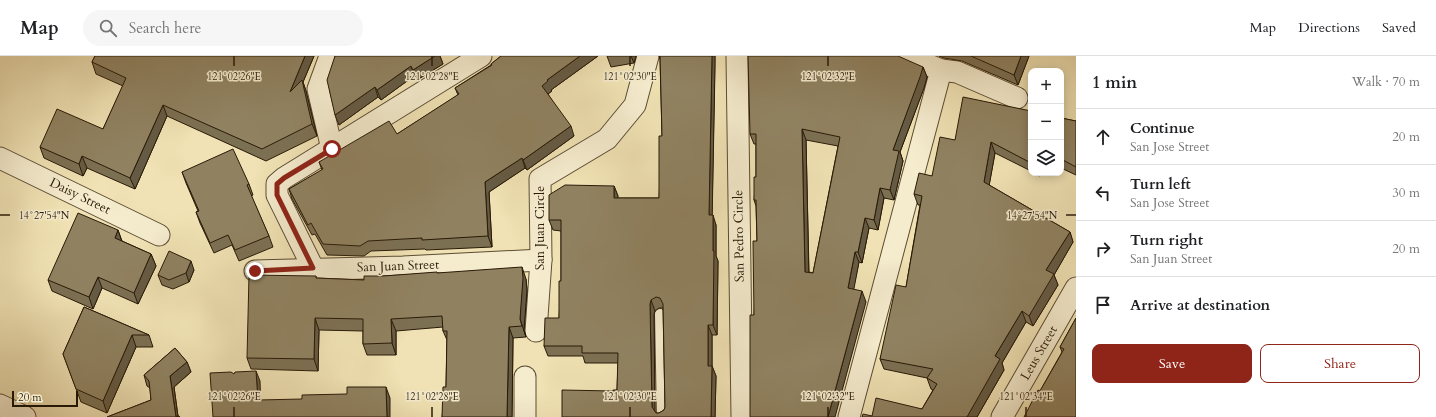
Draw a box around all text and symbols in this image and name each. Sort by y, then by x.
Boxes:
search box [83,10,363,46]
text: Map [20,15,59,41]
icon: search [97,17,119,39]
text: Search here [129,18,201,38]
text: Map [1250,18,1276,37]
text: Directions [1298,18,1360,37]
text: Saved [1382,18,1416,37]
map controls [1028,68,1064,176]
button: + [1028,68,1064,104]
text: 121°02'26"E [207,70,261,84]
text: 121°02'28"E [405,70,459,84]
text: 121°02'30"E [603,70,657,84]
text: 121°02'32"E [801,70,855,84]
text: 1 min [1092,71,1137,94]
text: Walk · 70 m [1352,73,1420,91]
button: − [1028,104,1064,140]
text: Continue [1130,118,1195,138]
icon: ahead [1092,126,1114,148]
text: 20 m [1392,128,1420,146]
text: San Jose Street [1130,138,1209,156]
route start [323,140,341,158]
button: layers [1028,140,1064,176]
street label: Daisy Street [46,173,114,219]
text: Turn left [1130,174,1191,194]
icon: left [1092,182,1114,204]
text: 30 m [1392,184,1420,202]
street label: San Juan Circle [531,186,549,270]
street label: San Pedro Circle [729,190,749,282]
text: San Jose Street [1130,194,1209,212]
text: 14°27'54"N [19,209,70,223]
text: 14°27'54"N [1007,209,1058,223]
text: Turn right [1130,230,1203,250]
icon: right [1092,238,1114,260]
text: 20 m [1392,240,1420,258]
text: San Juan Street [1130,250,1212,268]
street label: San Juan Street [357,256,439,276]
route end [246,262,264,280]
icon: arrive [1092,294,1114,316]
text: Arrive at destination [1130,295,1270,315]
street label: Leus Street [1016,323,1062,383]
button: Save [1092,344,1252,383]
button: Share [1260,344,1420,383]
scale bar [12,389,78,408]
text: 20 m [18,390,42,405]
text: 121°02'26"E [207,390,261,404]
text: 121°02'28"E [405,390,459,404]
text: 121°02'30"E [603,390,657,404]
text: 121°02'32"E [801,390,855,404]
text: 121°02'34"E [999,390,1053,404]

